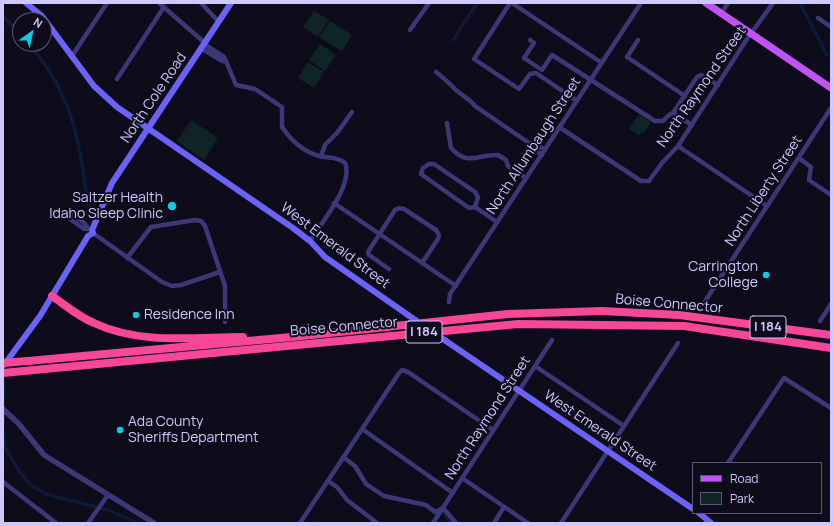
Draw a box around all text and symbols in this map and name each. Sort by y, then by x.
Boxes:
north arrow [12,12,52,52]
text: N [31,14,46,31]
street label: North Raymond Street [654,23,750,151]
street label: North Cole Road [118,50,190,146]
street label: North Allumbaugh Street [483,74,585,218]
street label: North Liberty Street [722,133,806,249]
place label: Saltzer Health Idaho Sleep Clinic [49,190,163,222]
marker: Saltzer Health Idaho Sleep Clinic [166,200,178,212]
street label: West Emerald Street [277,200,393,292]
place label: Carrington College [688,259,758,292]
marker: Carrington College [761,270,771,280]
street label: Boise Connector [615,291,723,317]
place label: Residence Inn [144,307,235,323]
marker: Residence Inn [131,310,141,320]
street label: Boise Connector [290,314,398,340]
road number: I 184 [750,316,786,338]
road number: I 184 [406,321,442,343]
street label: North Raymond Street [442,353,534,483]
street label: West Emerald Street [540,387,660,475]
place label: Ada County Sheriffs Department [128,414,259,446]
marker: Ada County Sheriffs Department [115,425,125,435]
legend [692,462,822,514]
text: Road [730,470,758,487]
text: Park [730,490,754,507]

